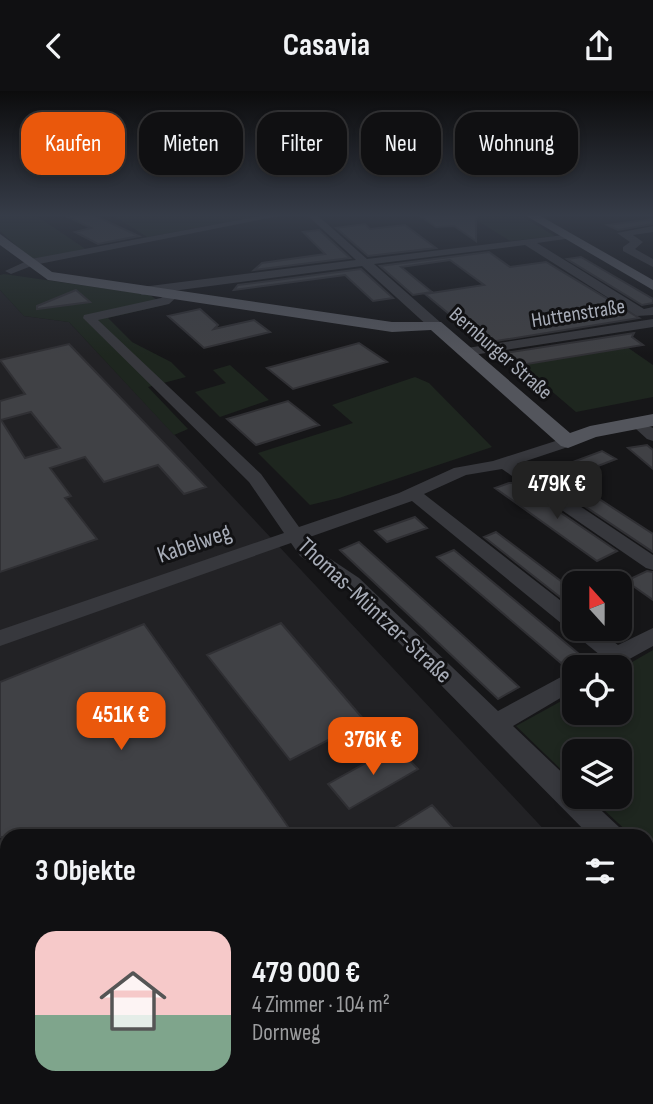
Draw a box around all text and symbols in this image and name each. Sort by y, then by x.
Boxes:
text: Casavia [283,26,370,65]
icon: back [35,27,73,65]
icon: share [580,27,618,65]
chip: Kaufen [21,112,125,175]
chip: Mieten [139,112,243,175]
chip: Filter [257,112,347,175]
chip: Neu [361,112,441,175]
chip: Wohnung [455,112,578,175]
street label: Huttenstraße [529,294,627,333]
street label: Bernburger Straße [444,302,557,405]
pin: 479K € [500,461,614,521]
text: 479K € [528,470,586,498]
street label: Kabelweg [153,517,235,570]
street label: Thomas-Müntzer-Straße [291,531,458,689]
north arrow [562,571,632,641]
map controls [562,571,632,809]
button: locate [562,655,632,725]
pin: 451K € [64,693,178,752]
text: 451K € [93,701,149,729]
pin: 376K € [316,717,430,777]
text: 376K € [344,726,402,754]
button: layers [562,739,632,809]
icon: filters [581,852,619,890]
text: 3 Objekte [35,853,136,889]
text: 479 000 € [252,955,360,991]
icon: home [91,959,175,1043]
text: 4 Zimmer · 104 m² [252,991,390,1019]
text: Dornweg [252,1019,321,1047]

